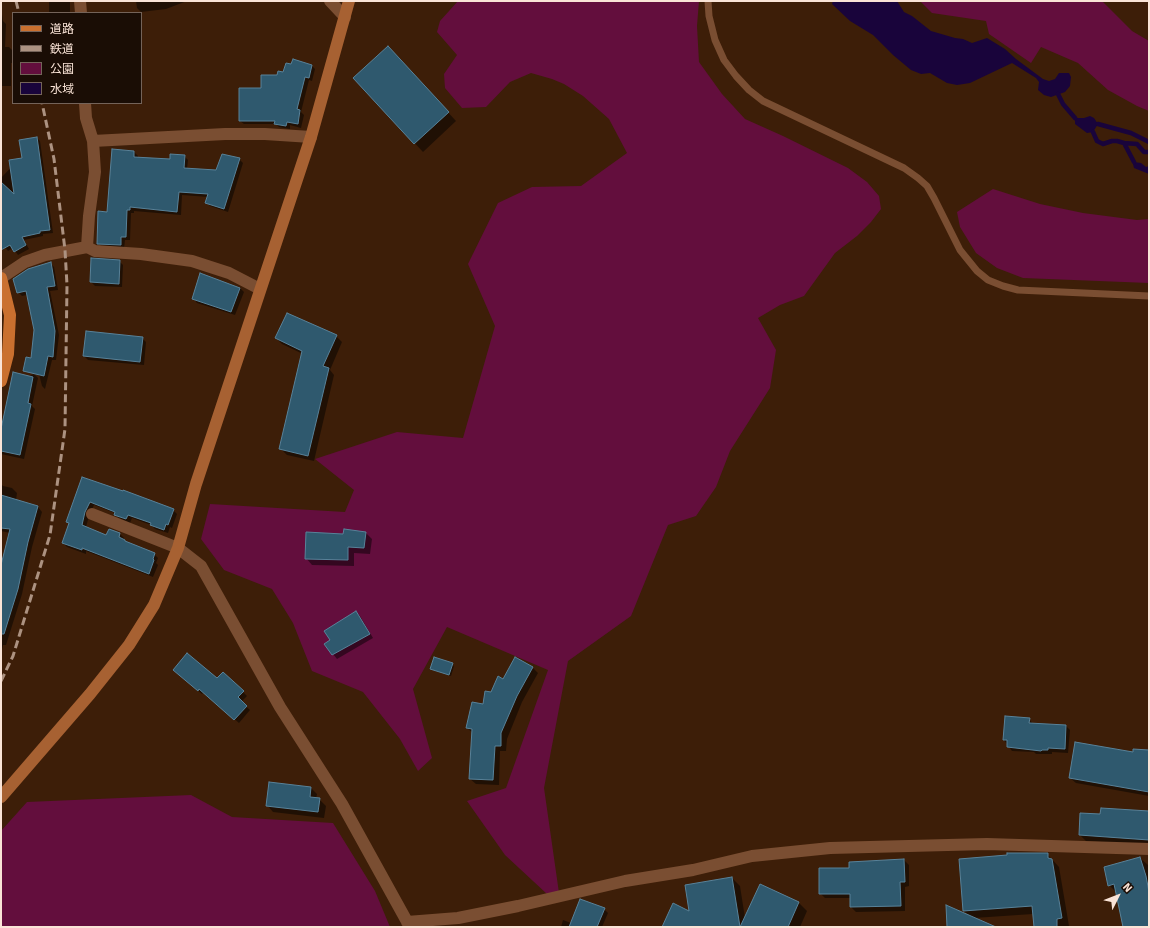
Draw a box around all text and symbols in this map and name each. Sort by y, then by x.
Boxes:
legend [12,12,142,104]
text: 道路 [50,22,74,37]
text: 鉄道 [50,42,74,57]
text: 公園 [50,62,74,77]
text: 水域 [50,82,74,97]
north arrow [1098,876,1138,916]
text: N [1120,880,1135,895]

